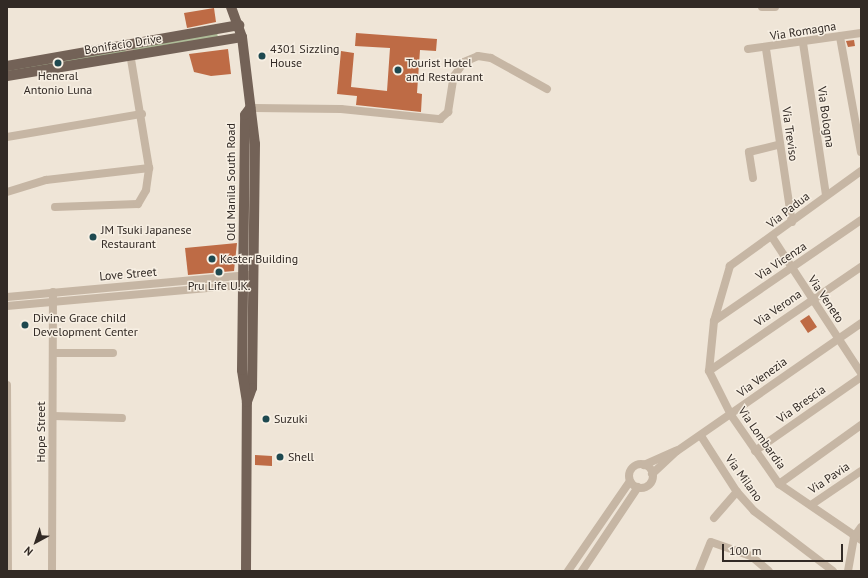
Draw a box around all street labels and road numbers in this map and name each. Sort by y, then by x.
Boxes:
street label: Via Romagna [769,19,837,43]
street label: Bonifacio Drive [83,31,163,57]
street label: Via Bologna [815,86,837,148]
street label: Via Treviso [779,106,801,162]
street label: Old Manila South Road [224,123,238,241]
street label: Via Padua [764,189,812,231]
street label: Via Vicenza [753,239,809,283]
street label: Love Street [99,264,157,284]
street label: Via Veneto [805,272,847,326]
street label: Via Verona [752,286,804,330]
street label: Via Venezia [734,354,790,400]
street label: Via Brescia [774,382,828,426]
street label: Hope Street [34,402,48,462]
street label: Via Lombardia [735,404,789,472]
street label: Via Milano [722,452,766,504]
street label: Via Pavia [806,459,852,497]

